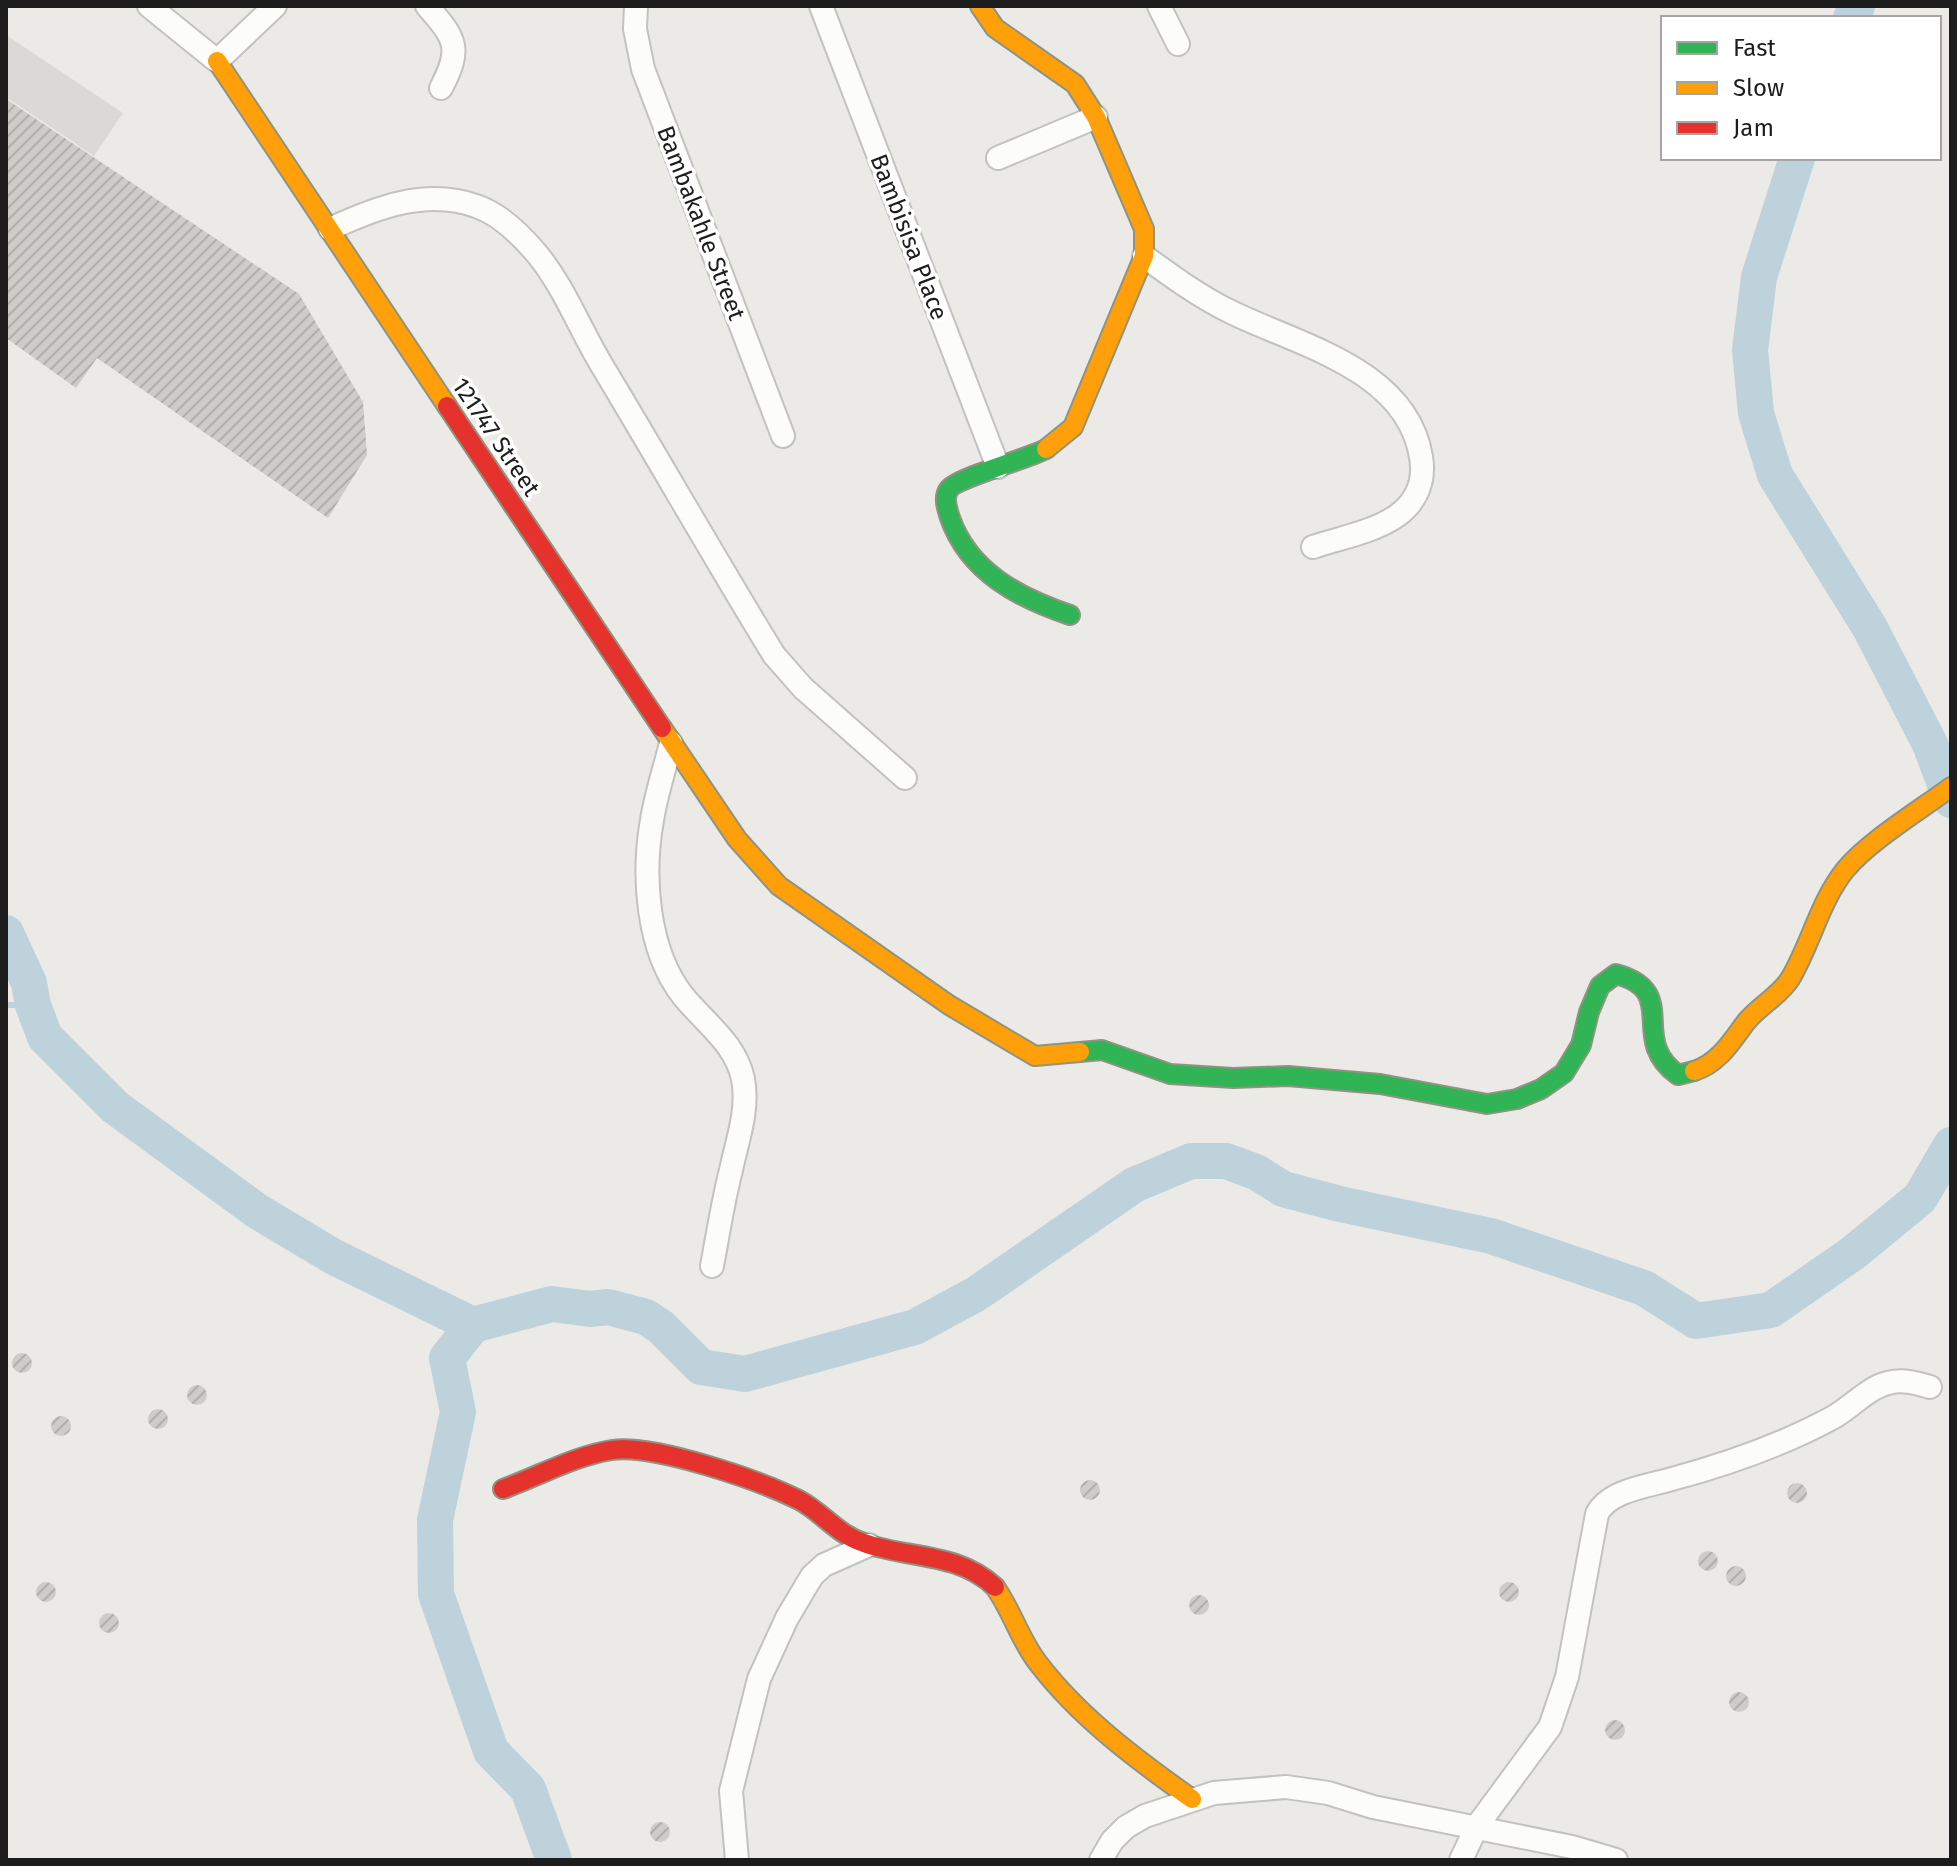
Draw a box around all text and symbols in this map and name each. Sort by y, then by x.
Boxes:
legend [1661,16,1941,160]
text: Fast [1733,34,1776,62]
text: Slow [1733,74,1784,102]
text: Jam [1733,114,1774,142]
street label: Bambakahle Street [651,122,751,324]
street label: Bambisisa Place [865,150,953,324]
street label: 121747 Street [446,373,546,502]

